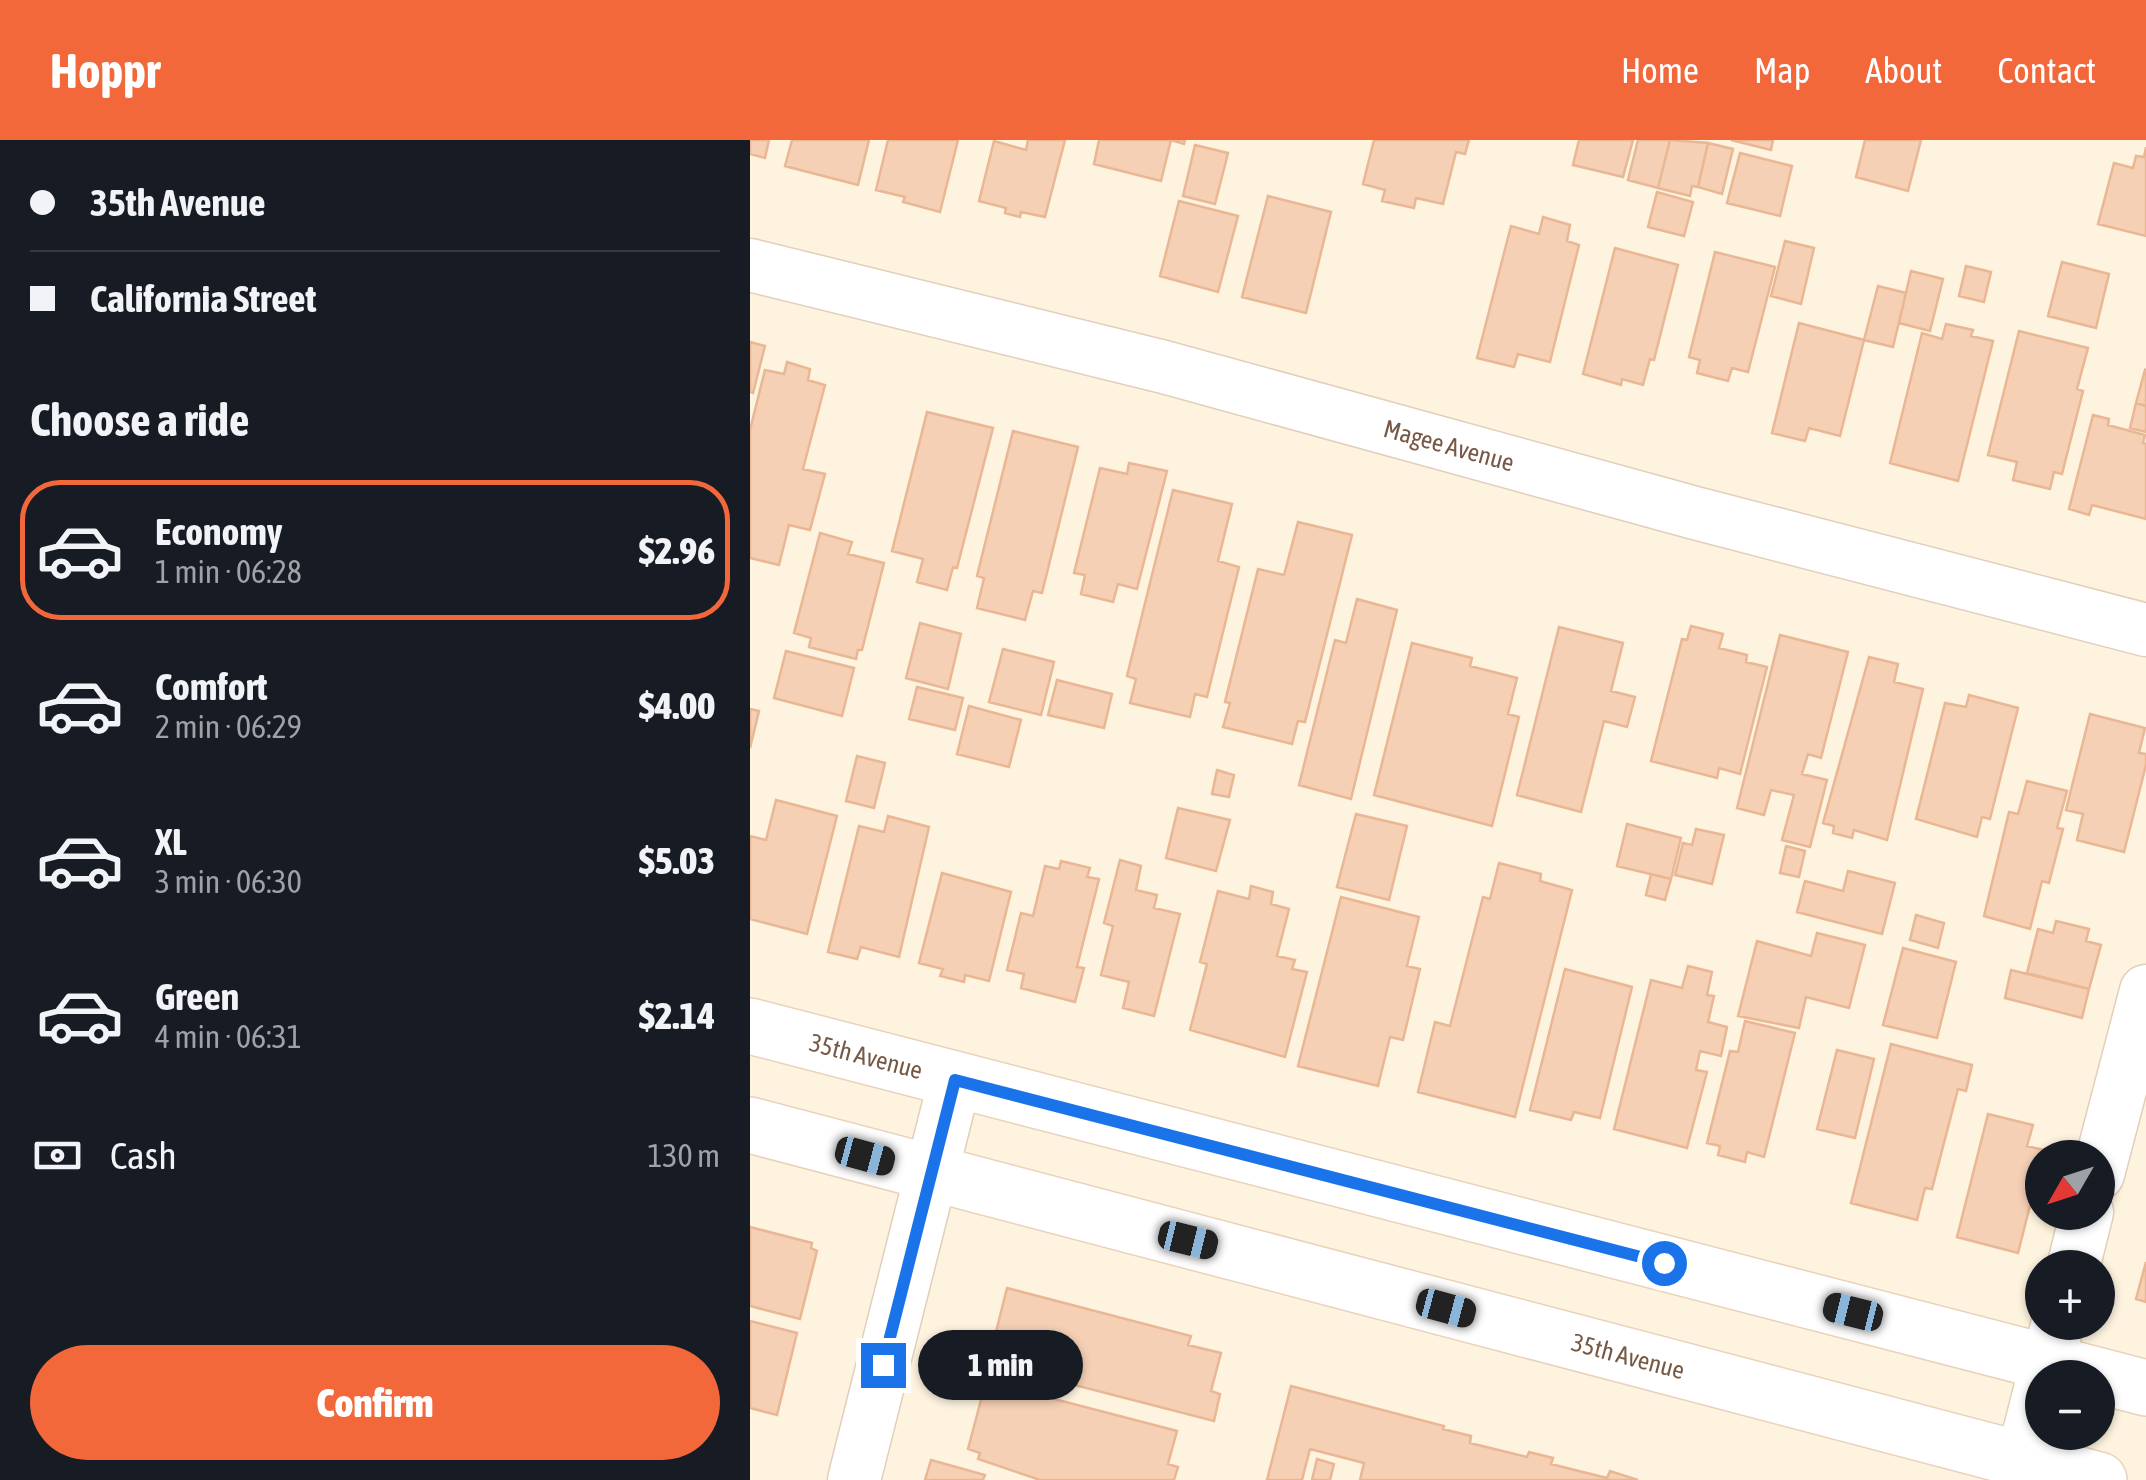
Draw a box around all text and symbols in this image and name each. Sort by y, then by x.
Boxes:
text: Hoppr [50,43,160,98]
text: Home [1621,50,1699,90]
text: Map [1754,50,1810,90]
text: About [1865,50,1942,90]
text: Contact [1997,50,2096,90]
text: 35th Avenue [90,181,266,224]
text: California Street [90,277,317,320]
text: Choose a ride [30,394,249,446]
street label: Magee Avenue [1381,414,1517,477]
icon: car [35,505,125,595]
text: Economy [155,510,282,553]
text: $2.96 [639,529,715,572]
text: 1 min · 06:28 [155,553,302,590]
icon: car [35,660,125,750]
text: Comfort [155,665,267,708]
text: $4.00 [639,684,715,727]
text: 2 min · 06:29 [155,708,302,745]
icon: car [35,815,125,905]
text: XL [155,820,187,863]
text: $5.03 [639,839,715,882]
text: 3 min · 06:30 [155,863,302,900]
icon: car [35,970,125,1060]
text: Green [155,975,239,1018]
text: $2.14 [639,994,715,1037]
text: 4 min · 06:31 [155,1018,302,1055]
street label: 35th Avenue [807,1028,926,1084]
icon: cash [30,1128,85,1183]
text: Cash [110,1134,177,1177]
car [832,1134,898,1178]
text: 130 m [647,1137,720,1174]
north arrow [2025,1140,2115,1230]
map controls [2025,1140,2115,1450]
car [1155,1218,1221,1262]
route start [1642,1241,1687,1286]
button: + [2025,1250,2115,1340]
car [1413,1286,1479,1330]
car [1820,1290,1886,1334]
street label: 35th Avenue [1569,1328,1688,1384]
callout: 1 min [918,1330,1083,1400]
route end [861,1343,906,1388]
button: Confirm [30,1345,720,1460]
text: 1 min [968,1346,1033,1383]
button: − [2025,1360,2115,1450]

